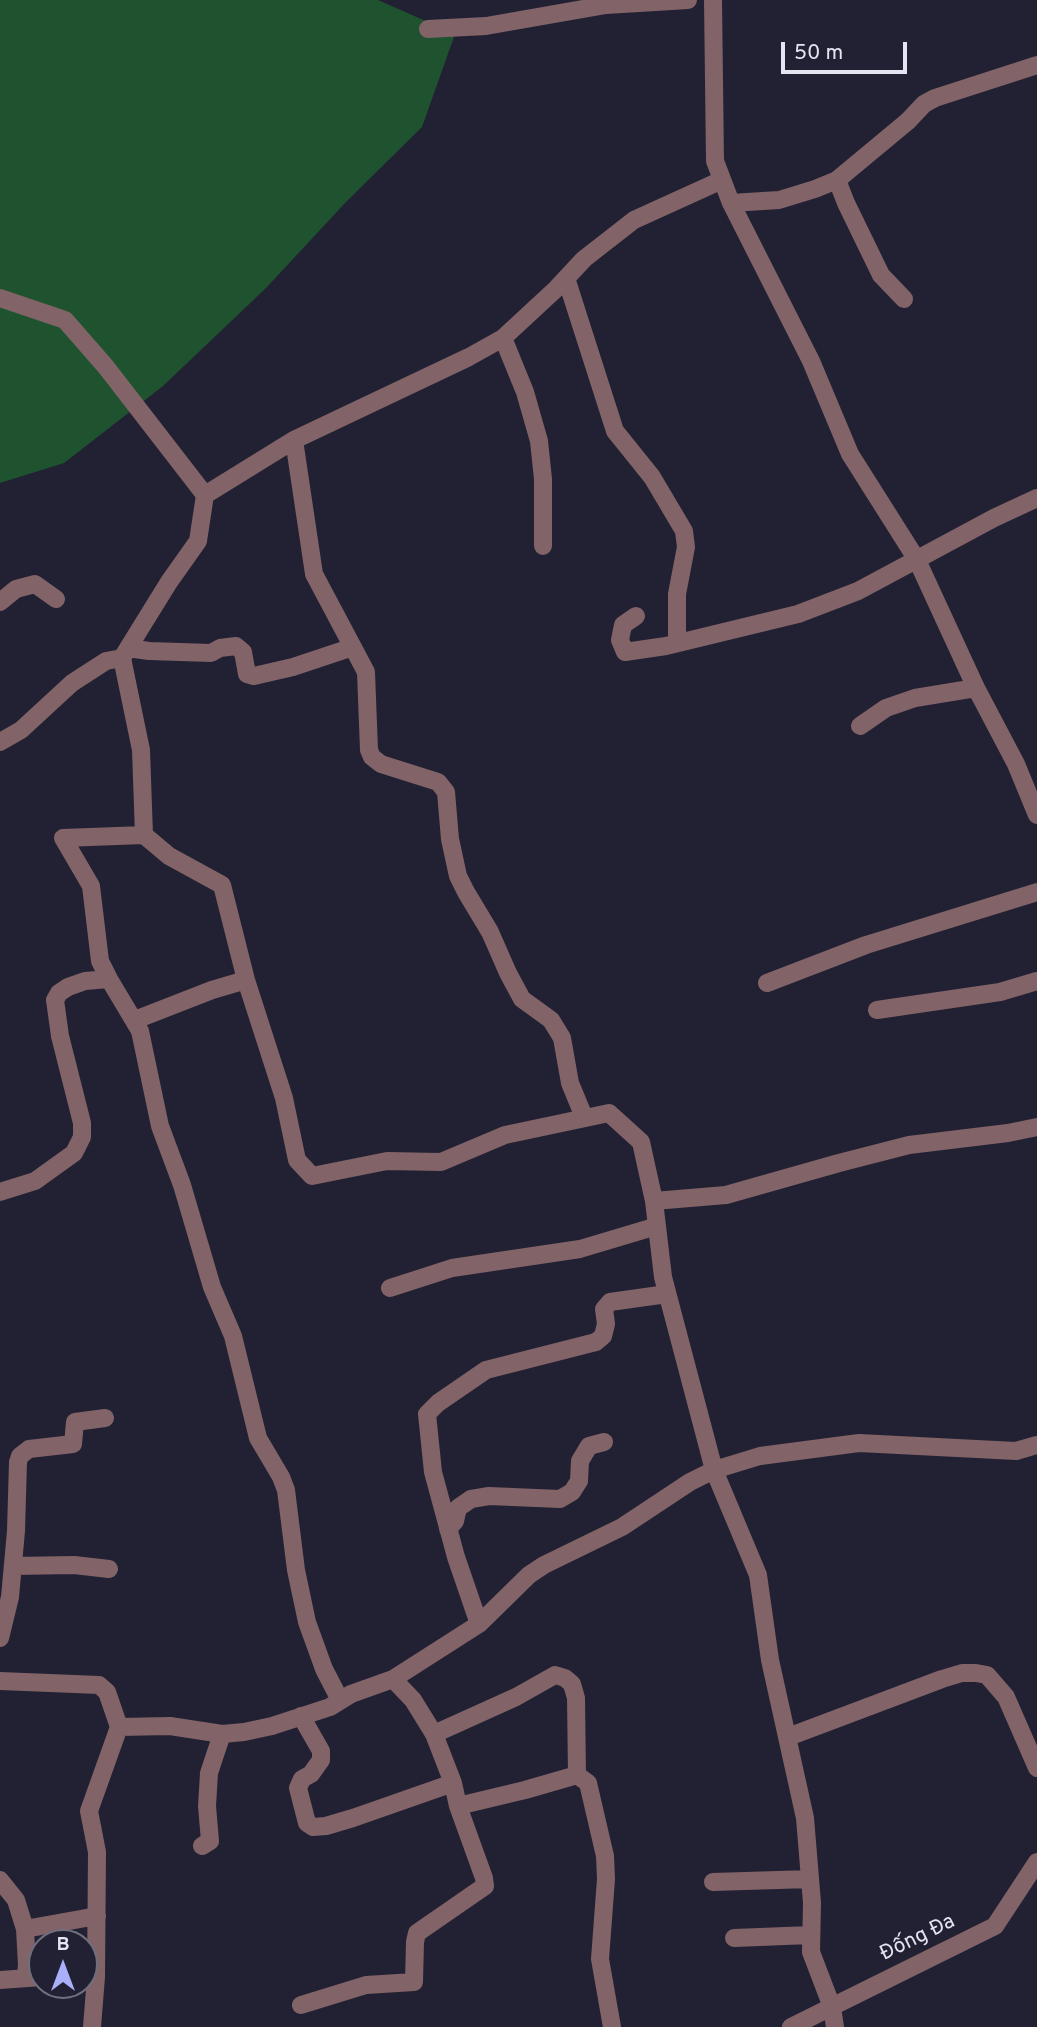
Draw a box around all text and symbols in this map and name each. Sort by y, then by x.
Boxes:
scale bar [785,28,911,72]
text: 50 m [794,40,843,67]
street label: Đống Đa [876,1910,960,1968]
north arrow [28,1929,98,1999]
text: B [56,1933,70,1957]

